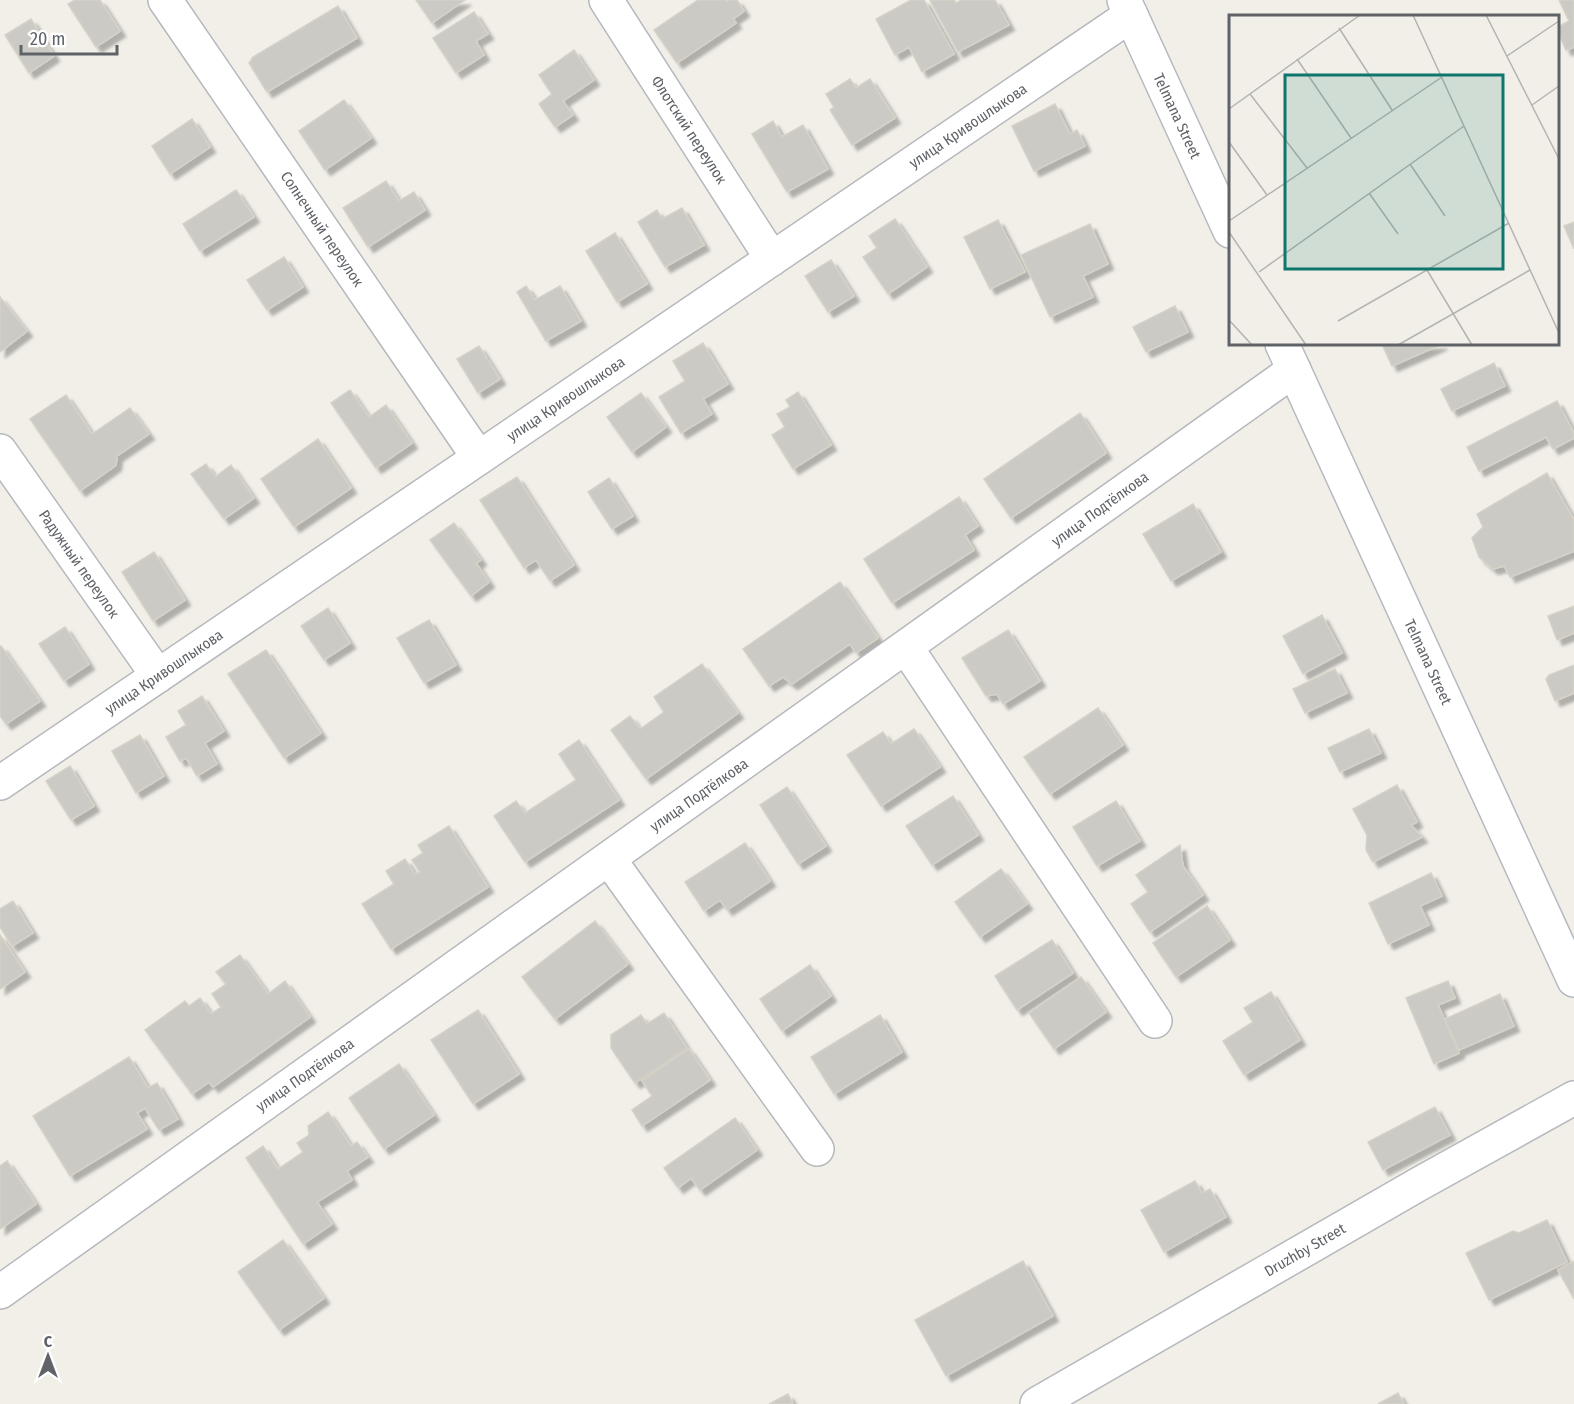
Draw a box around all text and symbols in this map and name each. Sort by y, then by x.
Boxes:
inset map [1229,15,1559,345]
scale bar [21,18,117,56]
text: 20 m [30,28,65,50]
street label: Telmana Street [1149,70,1205,162]
street label: Флотский переулок [647,73,731,187]
street label: улица Кривошлыкова [906,80,1030,172]
street label: Солнечный переулок [277,168,367,290]
street label: улица Кривошлыкова [504,353,628,445]
street label: улица Подтёлкова [1048,468,1152,550]
street label: Радужный переулок [35,507,123,621]
street label: Telmana Street [1400,616,1456,708]
street label: улица Кривошлыкова [102,626,226,718]
street label: улица Подтёлкова [646,754,752,836]
street label: улица Подтёлкова [252,1034,358,1116]
street label: Druzhby Street [1261,1219,1349,1280]
north arrow [18,1326,78,1386]
text: С [44,1332,53,1351]

